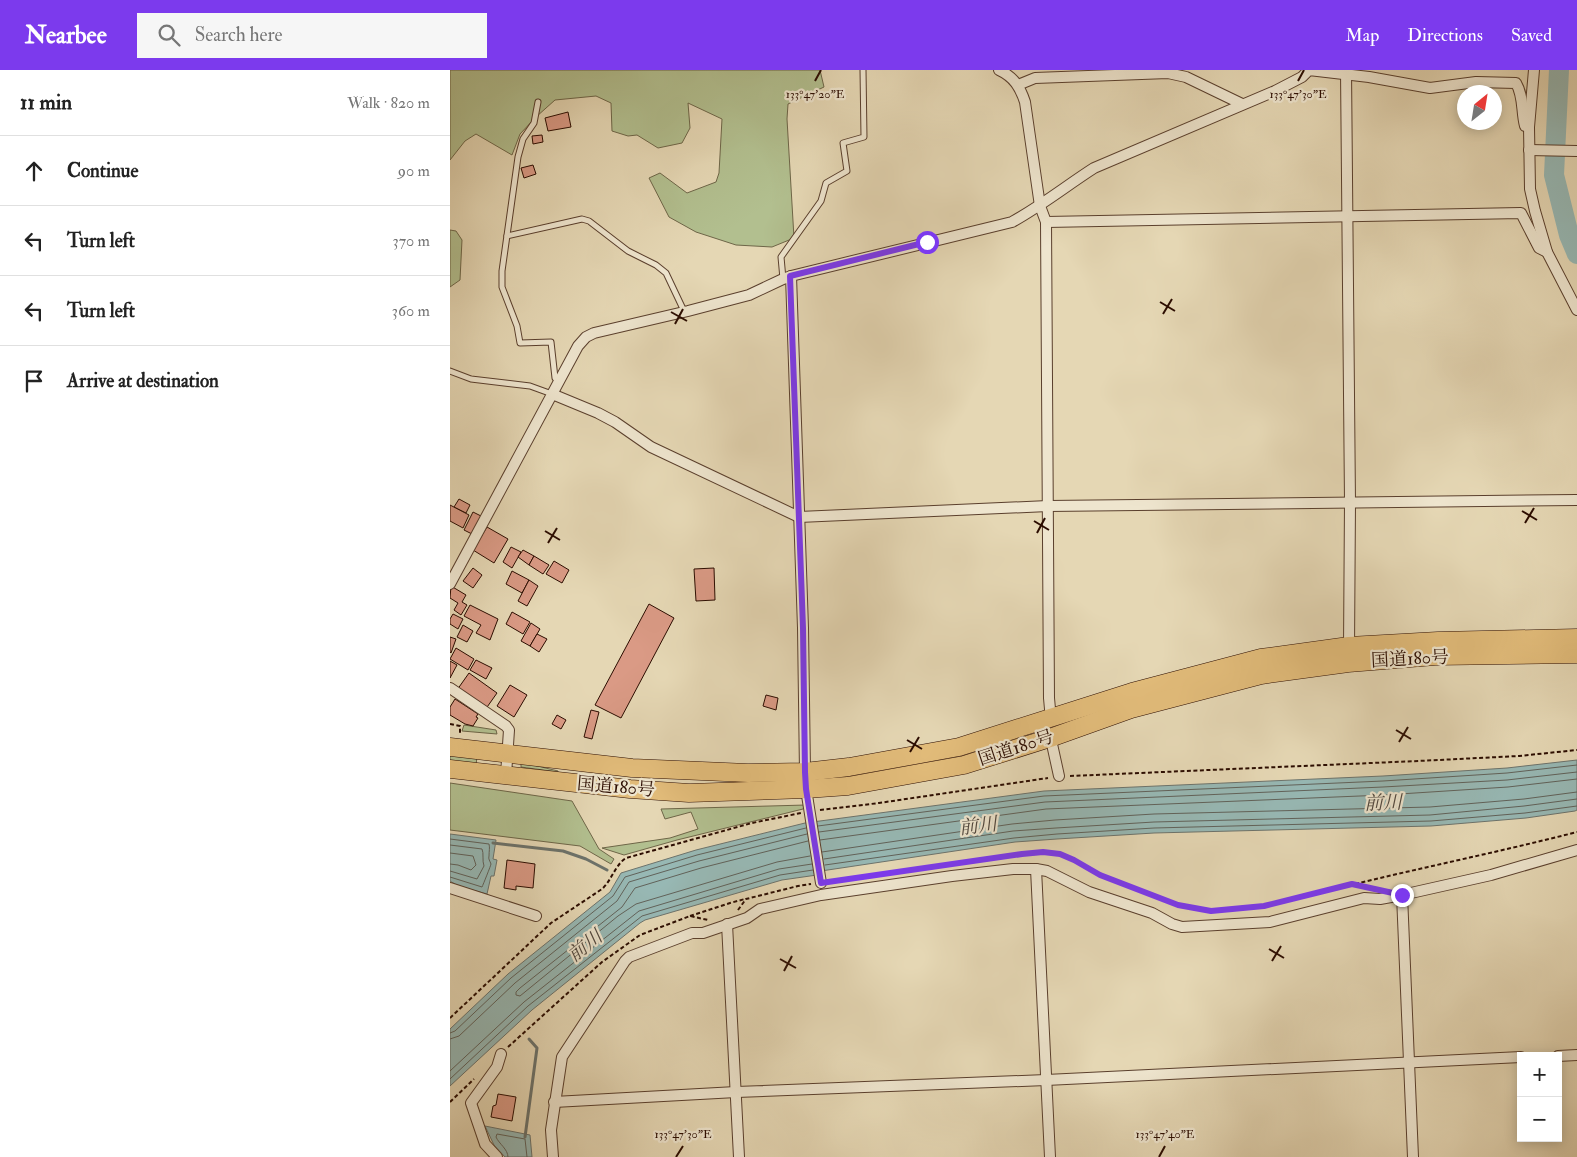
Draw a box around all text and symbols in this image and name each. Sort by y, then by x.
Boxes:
search box [137,13,487,58]
text: Nearbee [25,20,107,51]
icon: search [155,21,183,49]
text: Search here [195,23,282,47]
text: Map [1346,24,1379,47]
text: Directions [1407,24,1483,47]
text: Saved [1511,24,1552,47]
north arrow [1457,85,1502,130]
text: 133°47'20"E [786,87,845,102]
text: 133°47'30"E [1269,87,1327,102]
text: 11 min [20,89,72,116]
text: Walk · 820 m [347,93,430,113]
icon: ahead [20,157,48,185]
text: Continue [67,159,138,183]
text: 90 m [398,161,430,181]
icon: left [20,227,48,255]
text: Turn left [67,229,135,253]
text: 370 m [393,231,430,251]
route start [916,231,939,254]
icon: left [20,297,48,325]
text: Turn left [67,299,135,323]
text: 360 m [392,301,430,321]
icon: arrive [20,367,48,395]
text: Arrive at destination [67,369,219,393]
street label: 国道180号 [1370,645,1450,673]
street label: 国道180号 [975,725,1057,771]
street label: 国道180号 [576,772,656,802]
water label: 前川 [1364,790,1404,816]
water label: 前川 [958,812,1000,840]
route end [1391,884,1414,907]
water label: 前川 [563,923,609,967]
map controls [1517,1052,1562,1142]
button: + [1517,1052,1562,1097]
button: − [1517,1097,1562,1142]
text: 133°47'30"E [654,1127,712,1142]
text: 133°47'40"E [1135,1127,1195,1142]

